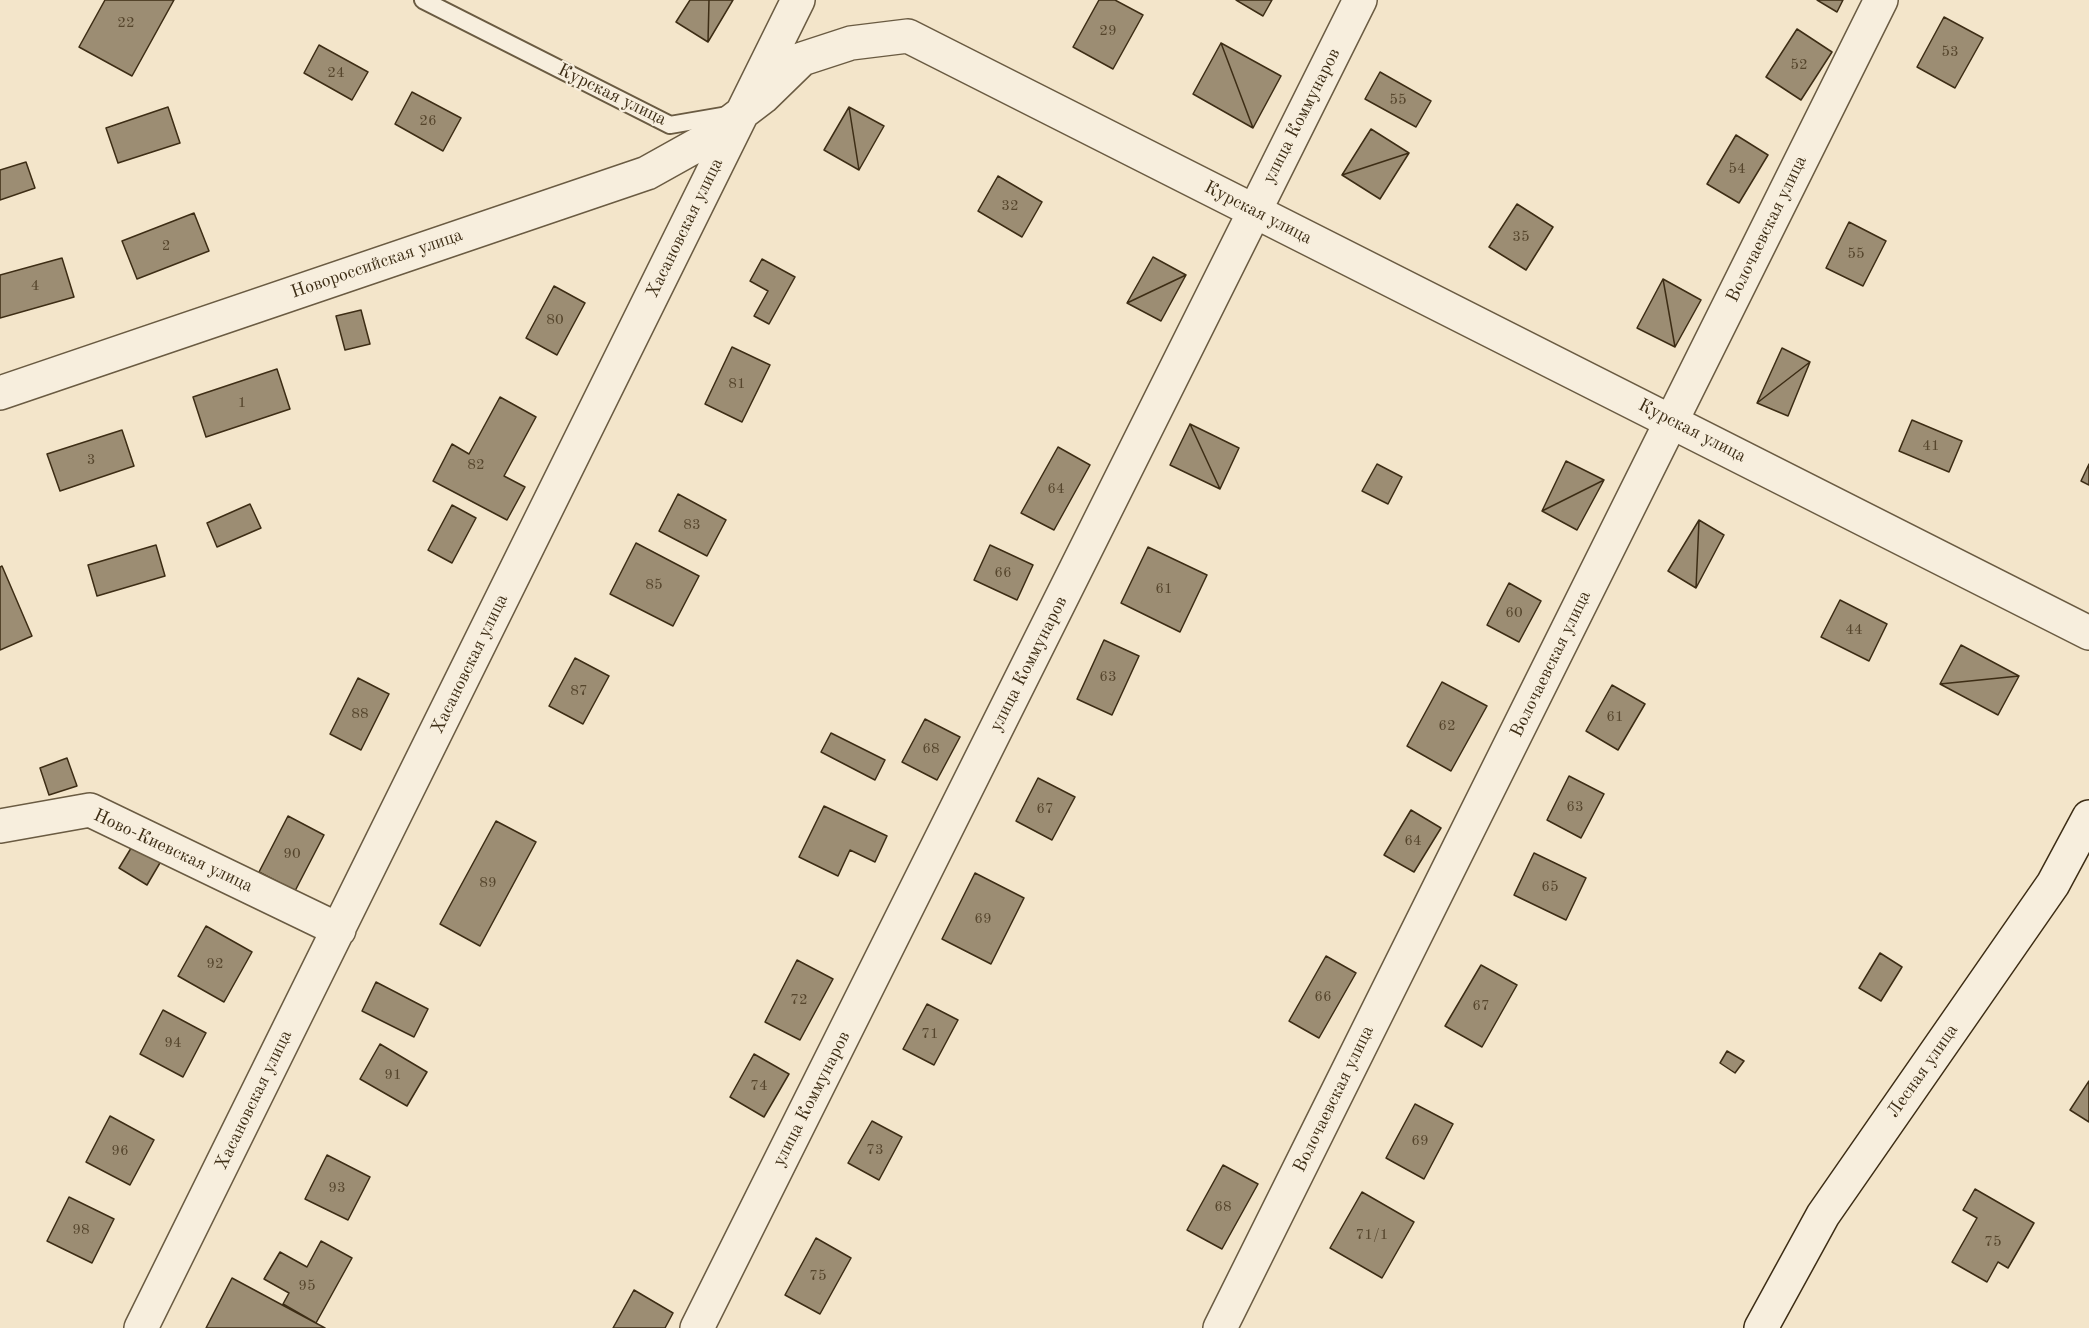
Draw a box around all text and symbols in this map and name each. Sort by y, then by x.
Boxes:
house number: 22 [117,14,135,32]
house number: 29 [1099,22,1117,40]
house number: 53 [1941,43,1959,61]
street label: улица Коммунаров [1259,45,1345,187]
house number: 52 [1790,56,1808,74]
street label: Курская улица [554,59,670,131]
house number: 24 [327,64,345,82]
house number: 55 [1389,91,1407,109]
house number: 26 [419,112,437,130]
street label: Волочаевская улица [1722,152,1812,306]
street label: Хасановская улица [642,155,728,301]
house number: 54 [1728,160,1746,178]
street label: Курская улица [1200,177,1316,249]
house number: 32 [1001,197,1019,215]
street label: Новороссийская улица [288,224,466,304]
house number: 35 [1512,228,1530,246]
house number: 2 [162,237,170,255]
house number: 55 [1847,245,1865,263]
house number: 4 [31,277,39,295]
house number: 80 [546,311,564,329]
house number: 81 [728,375,746,393]
house number: 1 [238,394,246,412]
street label: Курская улица [1634,395,1750,467]
house number: 41 [1922,437,1940,455]
house number: 3 [87,451,95,469]
house number: 82 [467,456,485,474]
house number: 64 [1047,480,1065,498]
house number: 83 [683,516,701,534]
house number: 66 [994,564,1012,582]
house number: 85 [645,576,663,594]
house number: 61 [1155,580,1173,598]
street label: Волочаевская улица [1506,587,1596,741]
street label: Хасановская улица [427,591,513,737]
street label: улица Коммунаров [986,593,1072,735]
house number: 60 [1505,604,1523,622]
house number: 44 [1845,621,1863,639]
house number: 63 [1099,668,1117,686]
house number: 87 [570,682,588,700]
house number: 88 [351,705,369,723]
house number: 61 [1606,708,1624,726]
house number: 62 [1438,717,1456,735]
house number: 68 [922,740,940,758]
house number: 63 [1566,798,1584,816]
house number: 67 [1036,800,1054,818]
street label: Ново-Киевская улица [90,805,256,897]
house number: 64 [1404,832,1422,850]
house number: 90 [283,845,301,863]
house number: 89 [479,874,497,892]
house number: 65 [1541,878,1559,896]
house number: 69 [974,910,992,928]
house number: 92 [206,955,224,973]
house number: 66 [1314,988,1332,1006]
house number: 72 [790,991,808,1009]
house number: 67 [1472,997,1490,1015]
street label: Лесная улица [1883,1020,1963,1122]
street label: Волочаевская улица [1289,1022,1379,1176]
house number: 71 [921,1025,939,1043]
street label: Хасановская улица [211,1027,297,1173]
street label: улица Коммунаров [769,1028,855,1170]
house number: 94 [164,1034,182,1052]
house number: 91 [384,1066,402,1084]
house number: 74 [750,1077,768,1095]
house number: 69 [1411,1132,1429,1150]
house number: 73 [866,1141,884,1159]
house number: 96 [111,1142,129,1160]
house number: 93 [328,1179,346,1197]
house number: 68 [1214,1198,1232,1216]
house number: 98 [72,1221,90,1239]
house number: 71/1 [1356,1226,1388,1244]
house number: 75 [1984,1233,2002,1251]
house number: 75 [809,1267,827,1285]
house number: 95 [298,1277,316,1295]

